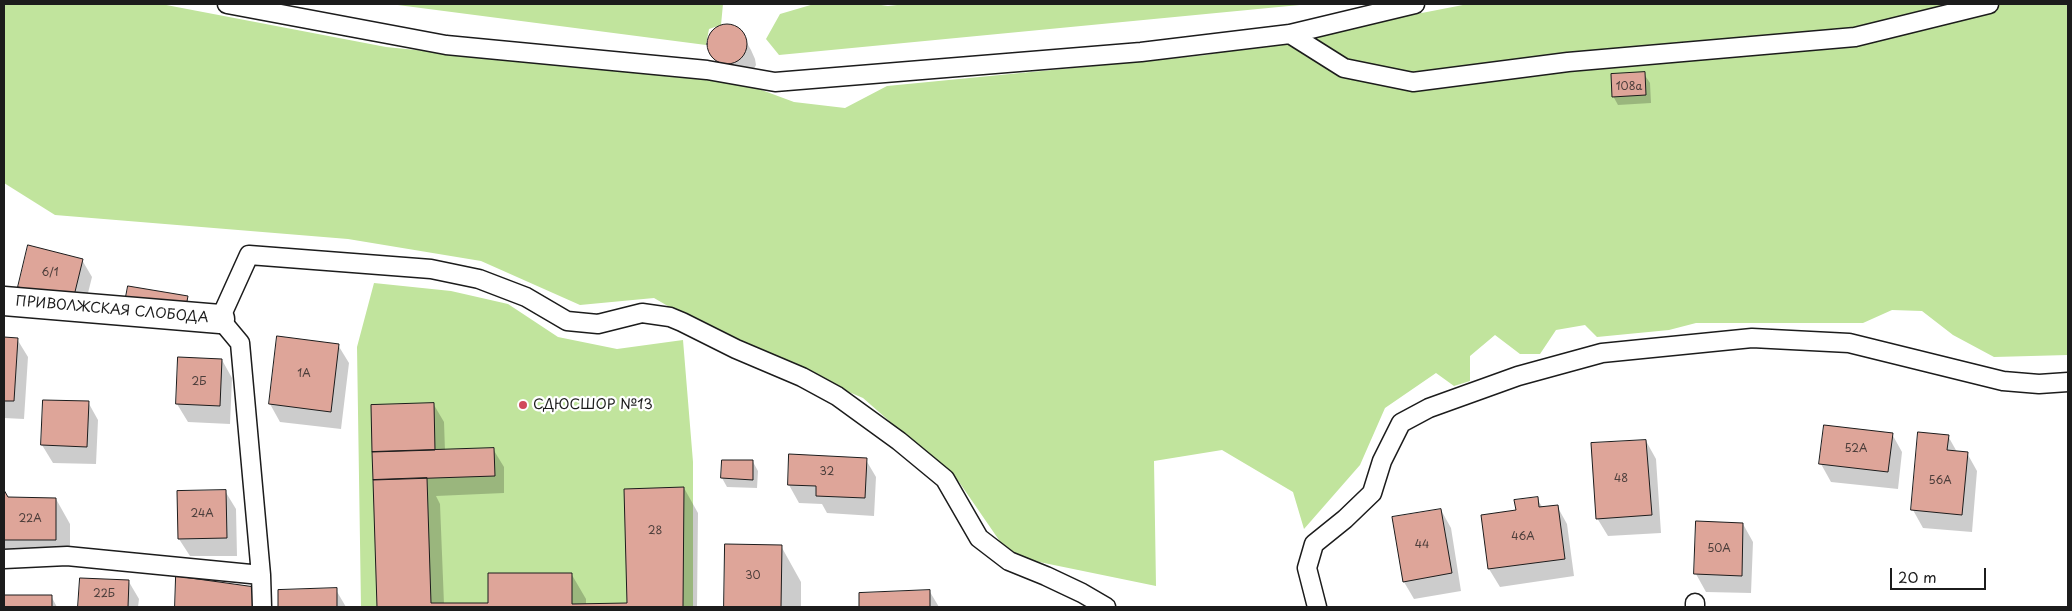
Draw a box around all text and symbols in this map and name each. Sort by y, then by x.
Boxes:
house number: 108а [1616,80,1642,94]
house number: 6/1 [41,266,59,280]
street label: ПРИВОЛЖСКАЯ СЛОБОДА [15,293,209,327]
house number: 1А [297,367,311,381]
house number: 2Б [192,375,206,389]
place label: СДЮСШОР №13 [533,397,653,413]
marker: СДЮСШОР №13 [517,399,529,411]
house number: 52А [1845,442,1867,456]
house number: 32 [820,465,834,479]
house number: 48 [1614,472,1628,486]
house number: 56А [1928,474,1952,488]
house number: 24А [190,507,214,521]
house number: 22А [18,512,42,526]
house number: 28 [648,524,662,538]
house number: 46А [1511,530,1535,544]
house number: 44 [1415,538,1429,552]
house number: 50А [1707,542,1731,556]
scale bar [1892,558,1988,590]
text: 20 m [1898,565,1937,588]
house number: 30 [745,569,761,583]
house number: 22Б [93,587,115,601]

